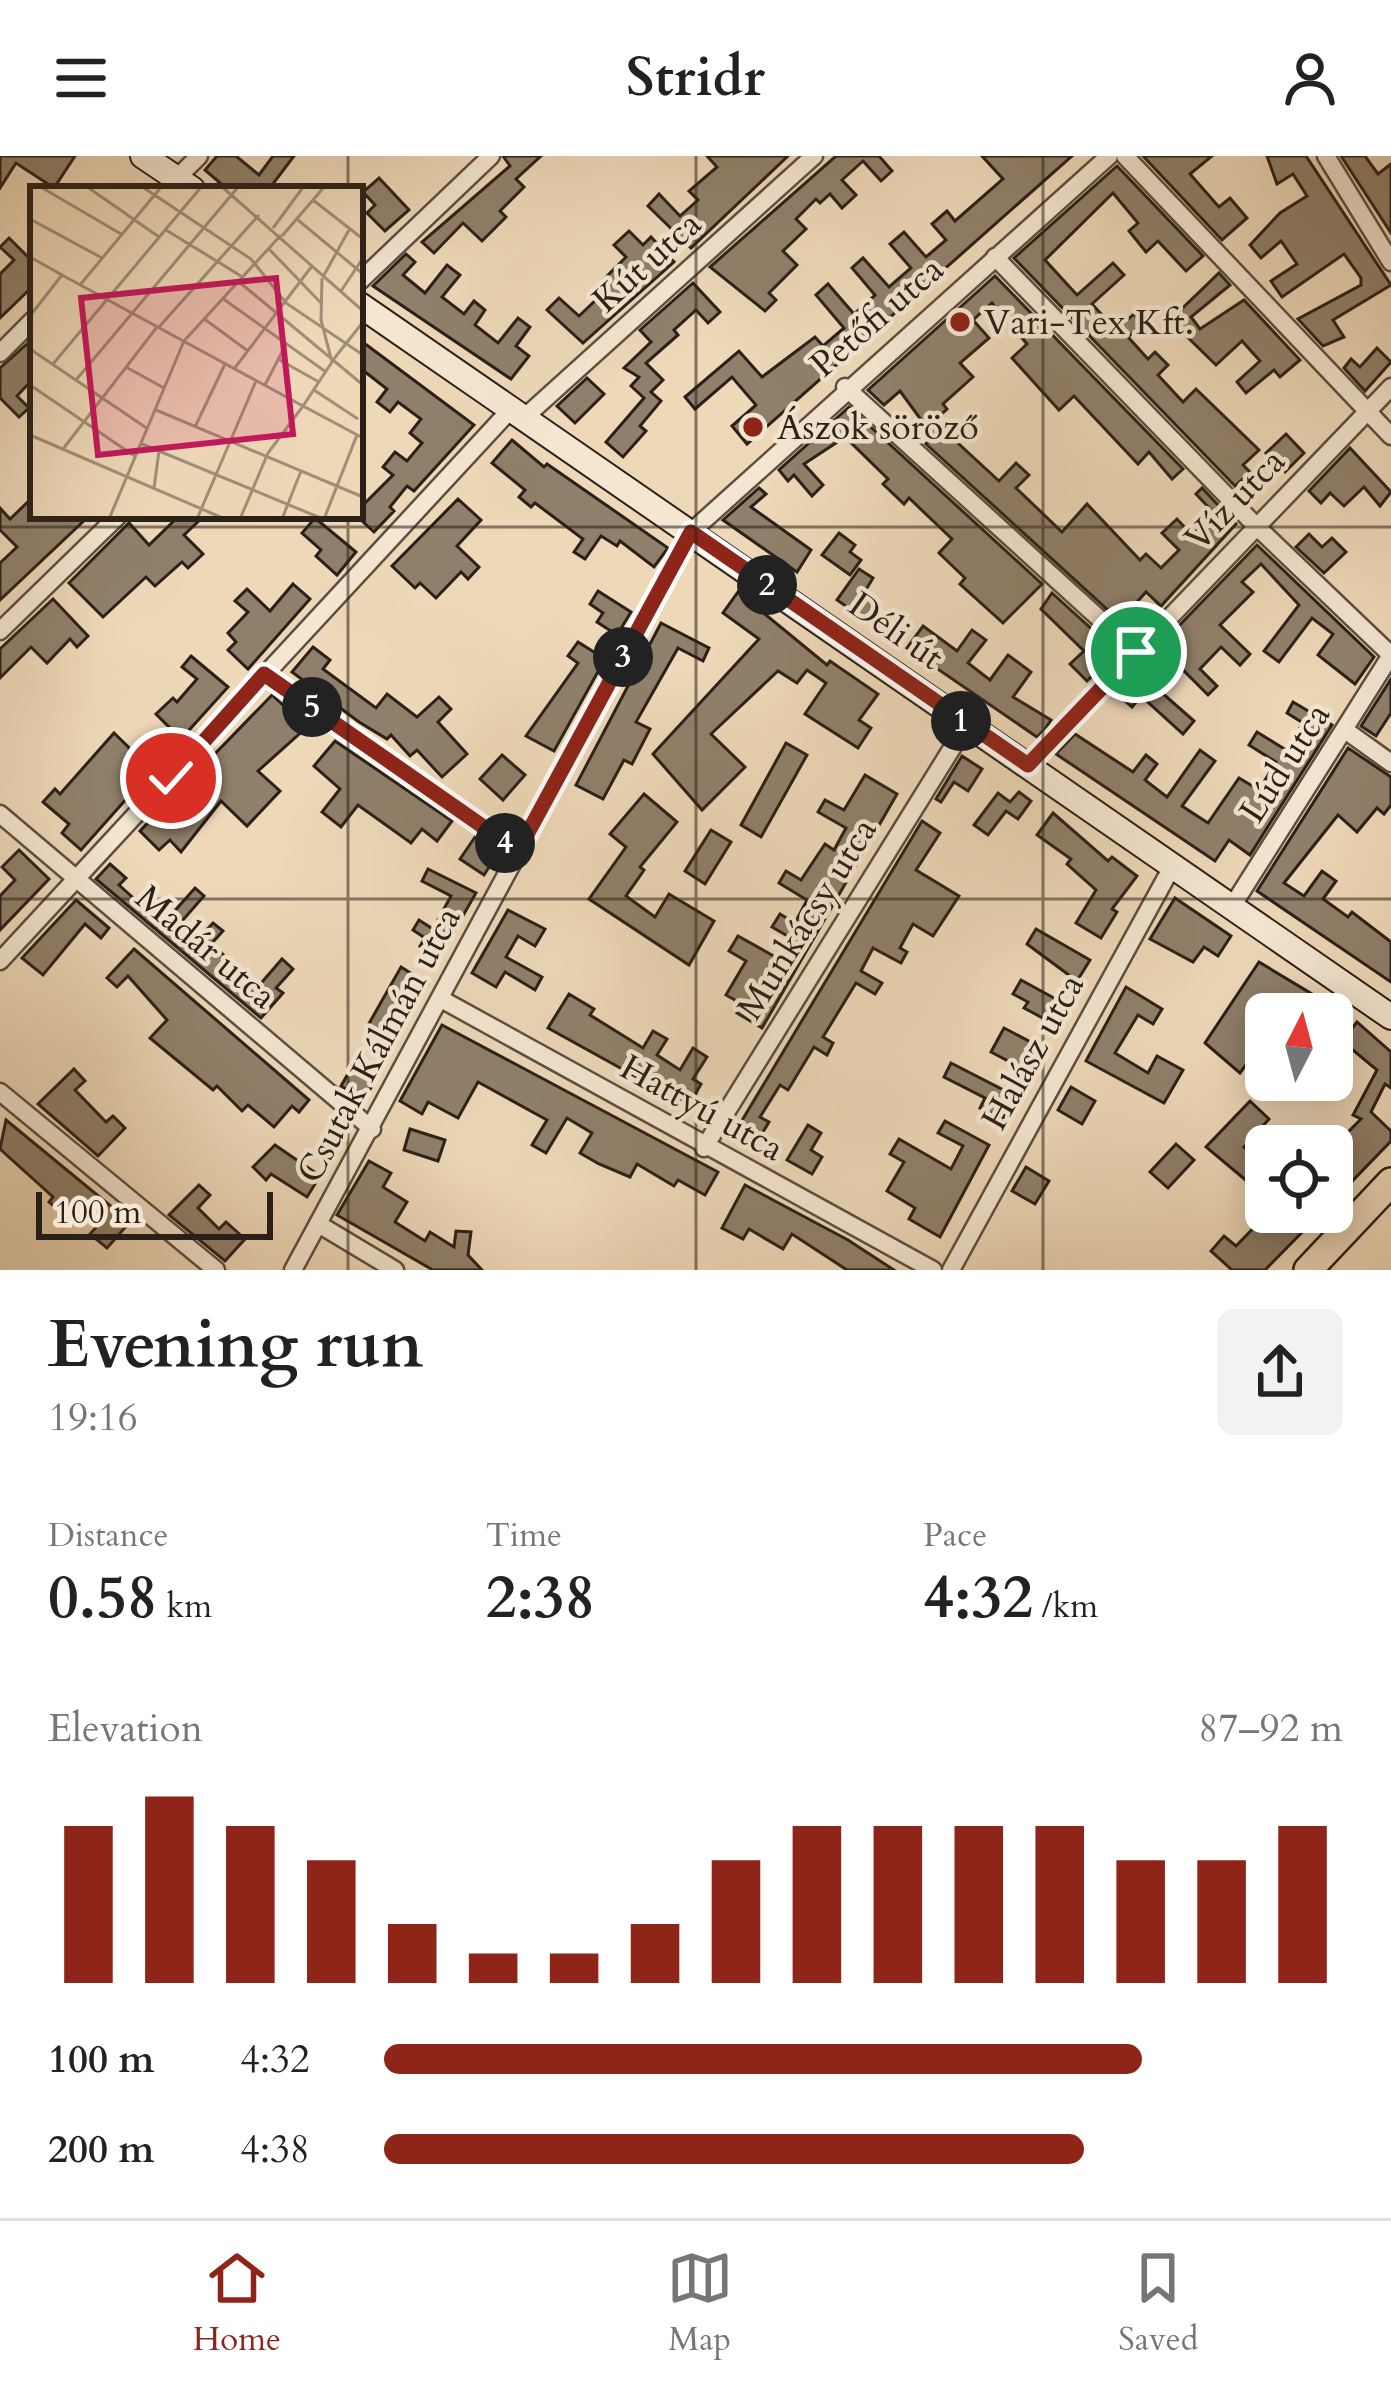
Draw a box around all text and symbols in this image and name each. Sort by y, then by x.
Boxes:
text: Stridr [626,42,765,115]
icon: menu [48,45,114,111]
icon: person [1277,45,1343,111]
inset map [30,186,363,519]
street label: Kút utca [582,200,712,324]
street label: Petőfi utca [800,245,954,388]
place label: Vari-Tex Kft. [984,298,1194,347]
marker: Vari-Tex Kft. [947,309,973,335]
place label: Ászok söröző [777,403,979,452]
marker: Ászok söröző [740,414,766,440]
street label: Víz utca [1174,438,1296,562]
pin: 2 [737,555,797,615]
text: 2 [759,562,775,607]
street label: Déli út [839,581,953,681]
pin [1085,601,1187,703]
icon: arrive [1103,619,1169,685]
pin: 3 [593,627,653,687]
text: 3 [615,634,631,679]
pin: 5 [282,677,342,737]
text: 5 [304,684,320,729]
pin: 1 [931,691,991,751]
street label: Lúd utca [1228,693,1342,832]
text: 1 [953,698,969,743]
pin [120,727,222,829]
icon: check [138,745,204,811]
street label: Munkácsy utca [725,808,889,1029]
pin: 4 [475,813,535,873]
text: 4 [497,820,513,865]
street label: Madár utca [125,874,287,1021]
street label: Csutak Kálmán utca [286,898,473,1192]
street label: Halász utca [970,965,1096,1139]
north arrow [1245,993,1353,1101]
map controls [1245,993,1353,1233]
street label: Hattyú utca [611,1043,793,1173]
button: locate [1245,1125,1353,1233]
scale bar [36,1186,273,1239]
text: 100 m [54,1190,141,1235]
text: Evening run [48,1301,423,1390]
button: share [1217,1309,1343,1435]
text: 19:16 [48,1391,138,1444]
text: Distance [48,1513,169,1558]
text: Time [486,1513,562,1558]
text: Pace [923,1513,987,1558]
text: 0.58 [48,1558,158,1639]
text: 2:38 [486,1558,595,1639]
text: 4:32 [923,1558,1033,1639]
text: km [158,1584,212,1629]
text: /km [1033,1584,1098,1629]
text: Elevation [48,1702,203,1755]
text: 87–92 m [1198,1702,1343,1755]
text: 100 m [48,2033,154,2086]
text: 4:32 [240,2033,310,2086]
text: 200 m [48,2123,154,2176]
text: 4:38 [240,2123,310,2176]
tab: Home [193,2245,281,2362]
tab: Map [667,2245,733,2362]
tab: Saved [1118,2245,1198,2362]

